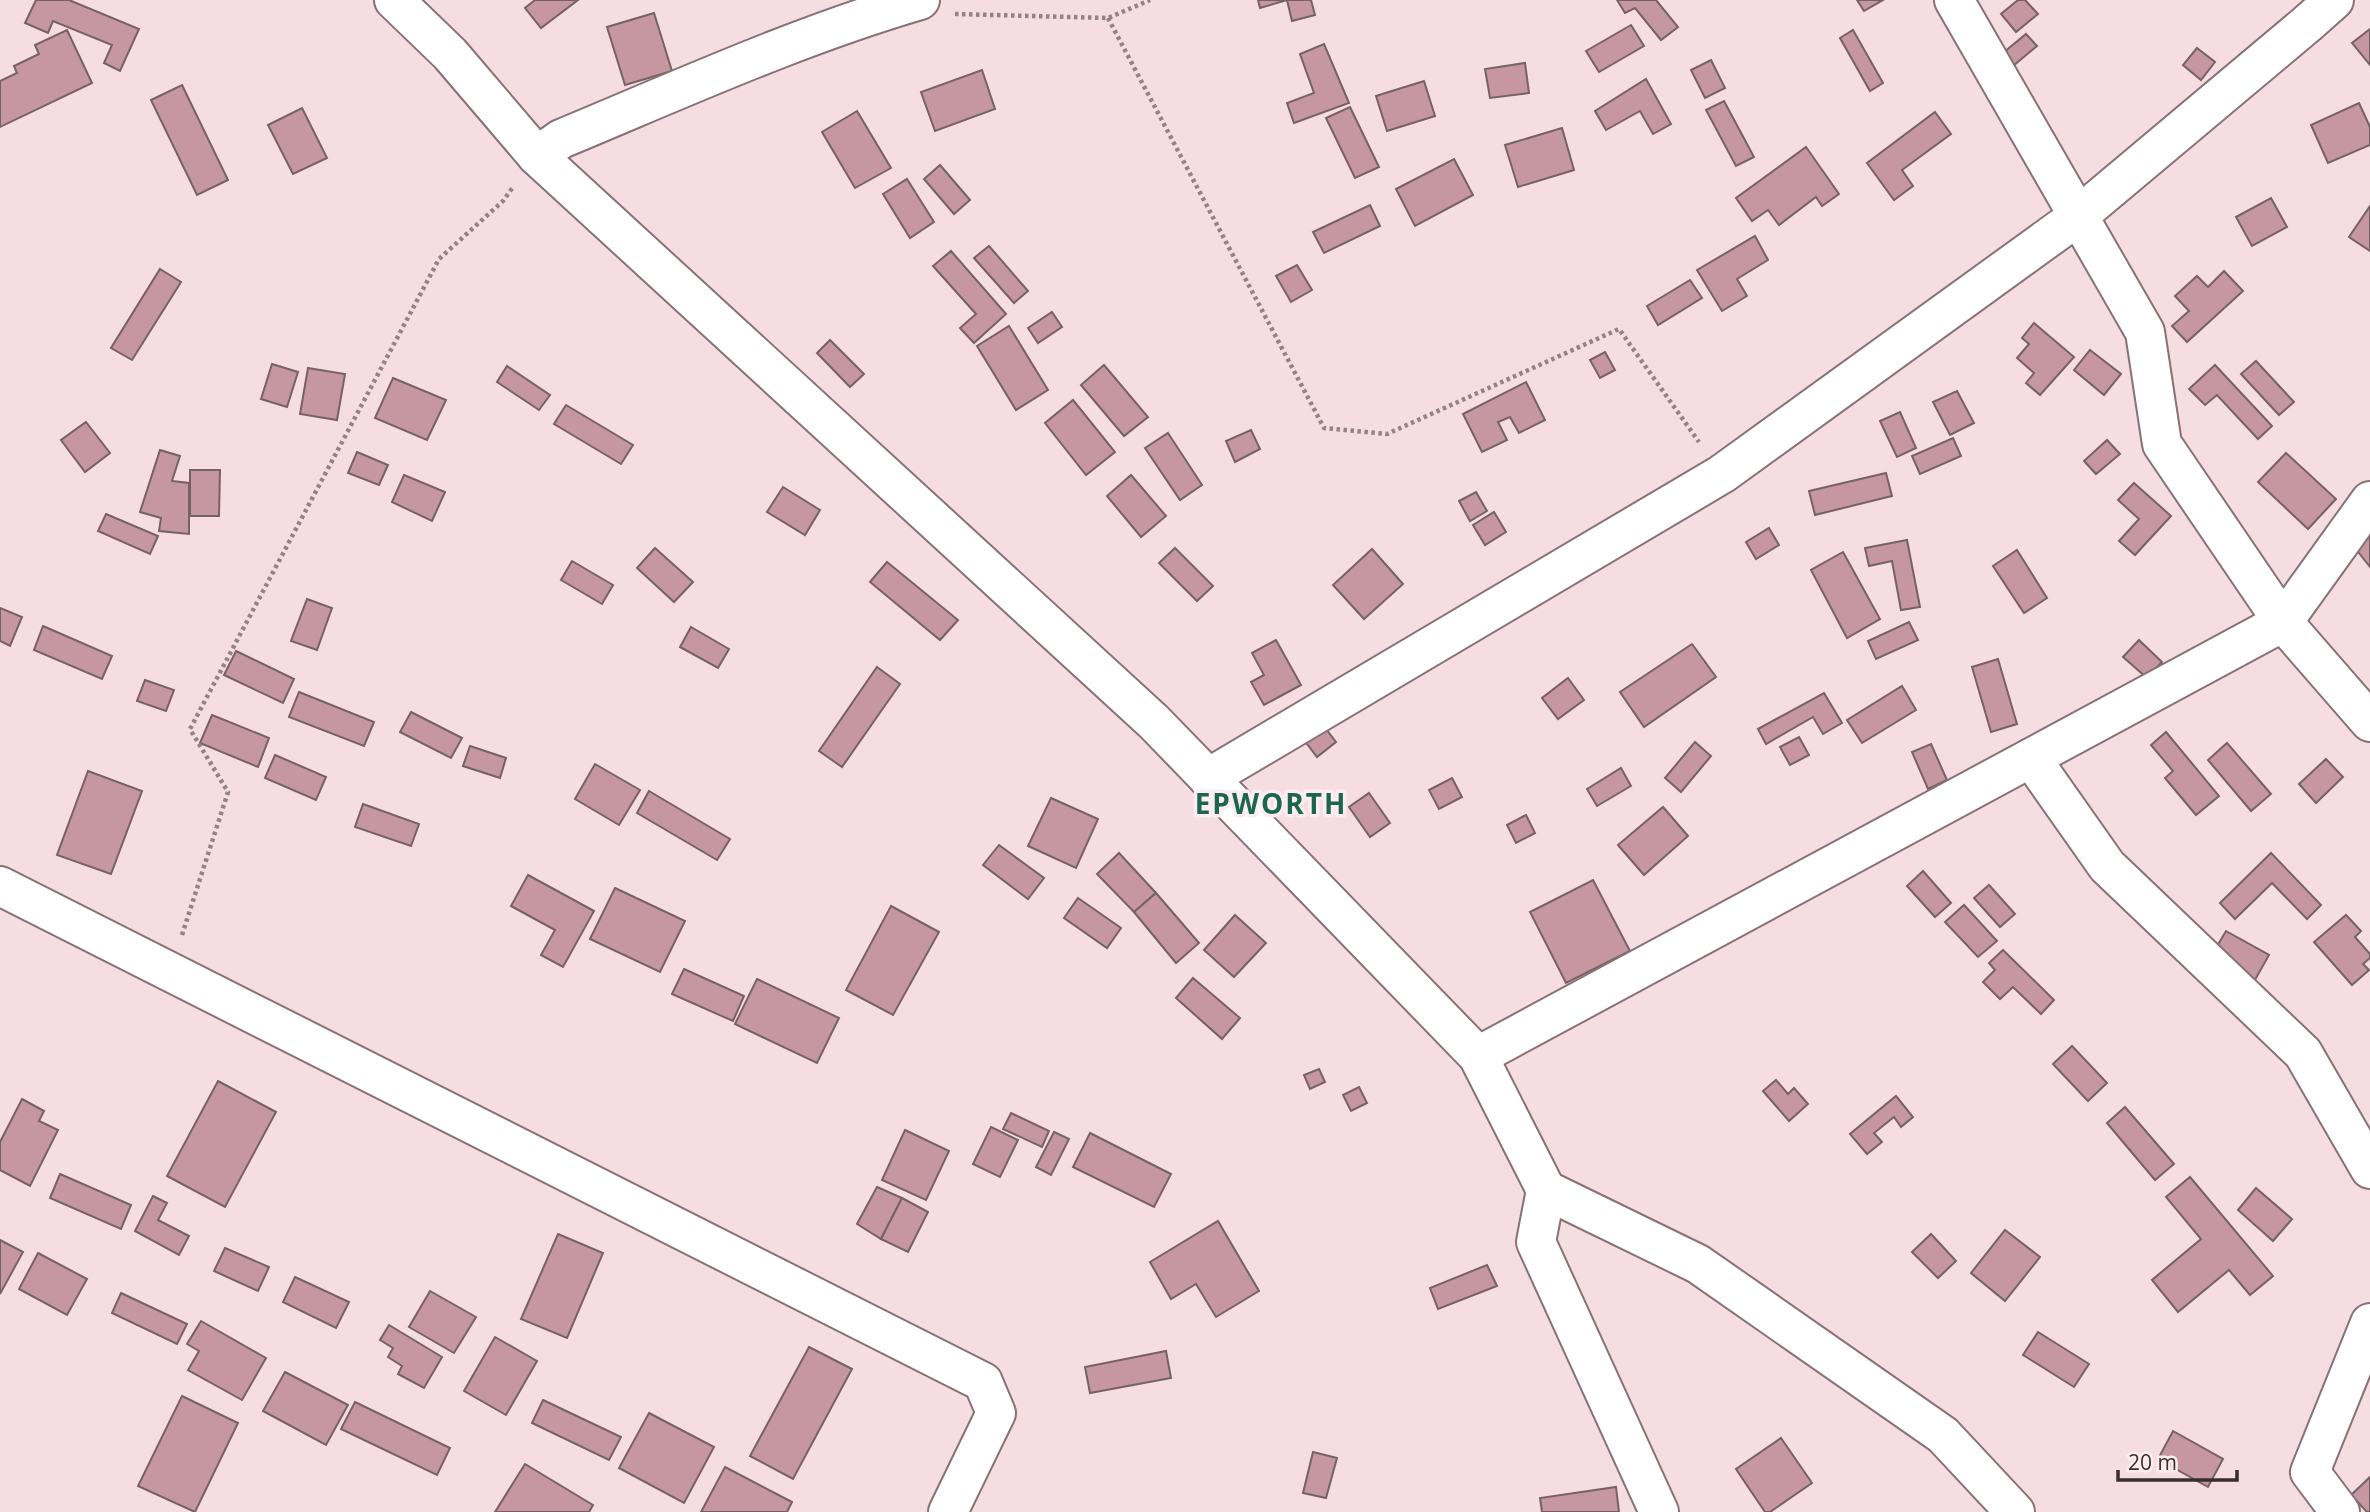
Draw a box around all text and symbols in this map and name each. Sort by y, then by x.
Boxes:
district label: EPWORTH [1195,784,1347,822]
scale bar [2118,1438,2237,1482]
text: 20 m [2128,1448,2177,1476]

